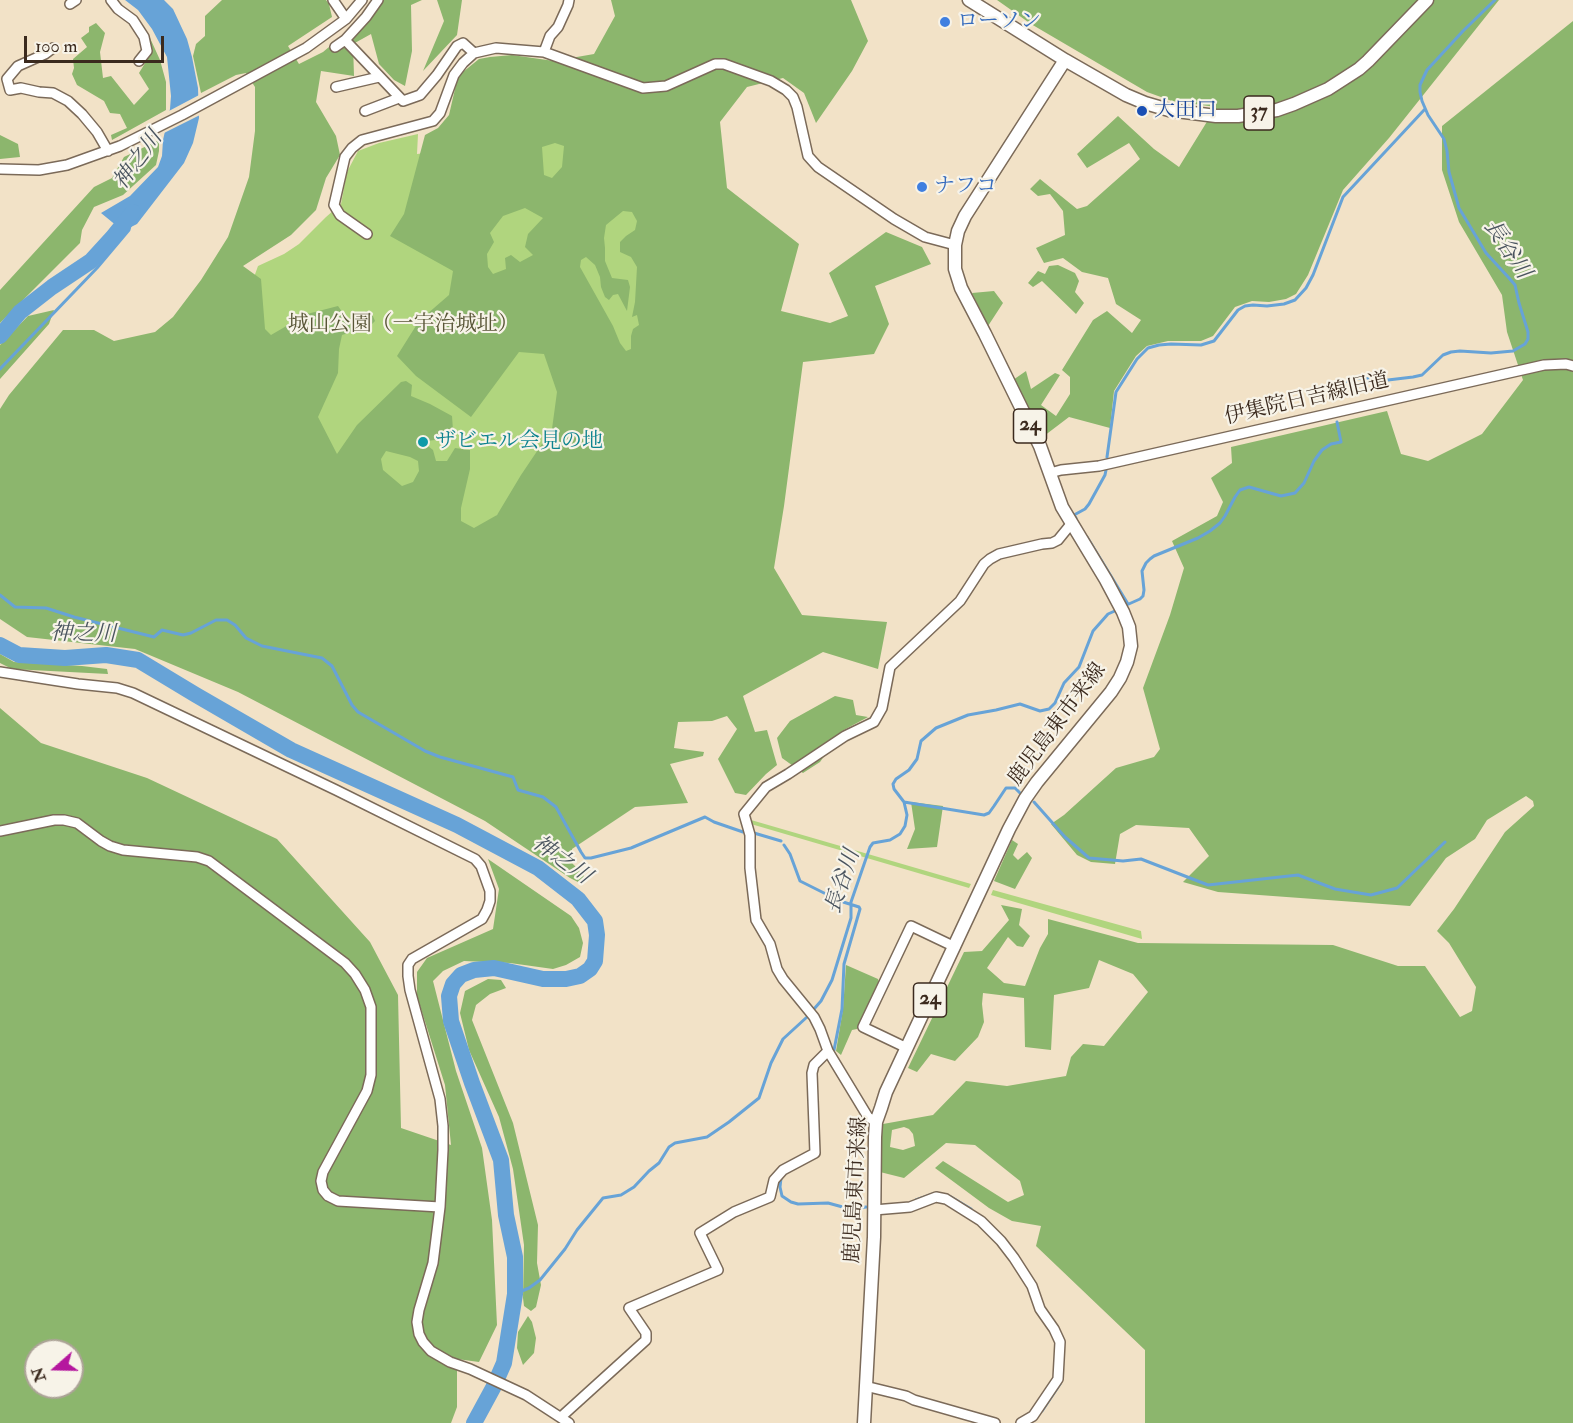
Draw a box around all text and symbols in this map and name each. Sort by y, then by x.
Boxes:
place label: ローソン [957,9,1041,35]
marker: ローソン [938,15,952,29]
scale bar [27,24,166,62]
text: 100 m [35,35,78,58]
road number: 37 [1244,96,1274,130]
place label: 大田口 [1154,98,1217,124]
marker: 大田口 [1135,104,1149,118]
water label: 神之川 [109,127,169,195]
place label: ナフコ [934,174,997,200]
marker: ナフコ [915,180,929,194]
water label: 長谷川 [1477,215,1535,285]
park label: 城山公園（一宇治城址） [288,312,518,338]
street label: 伊集院日吉線旧道 [1222,369,1392,431]
road number: 24 [1014,409,1046,443]
place label: ザビエル会見の地 [435,429,603,455]
marker: ザビエル会見の地 [416,435,430,449]
water label: 神之川 [50,621,116,649]
street label: 鹿児島東市来線 [1004,659,1112,791]
water label: 神之川 [527,831,595,891]
water label: 長谷川 [821,847,867,917]
road number: 24 [914,983,946,1017]
street label: 鹿児島東市来線 [841,1116,873,1264]
north arrow [24,1339,84,1399]
text: N [27,1364,51,1385]

